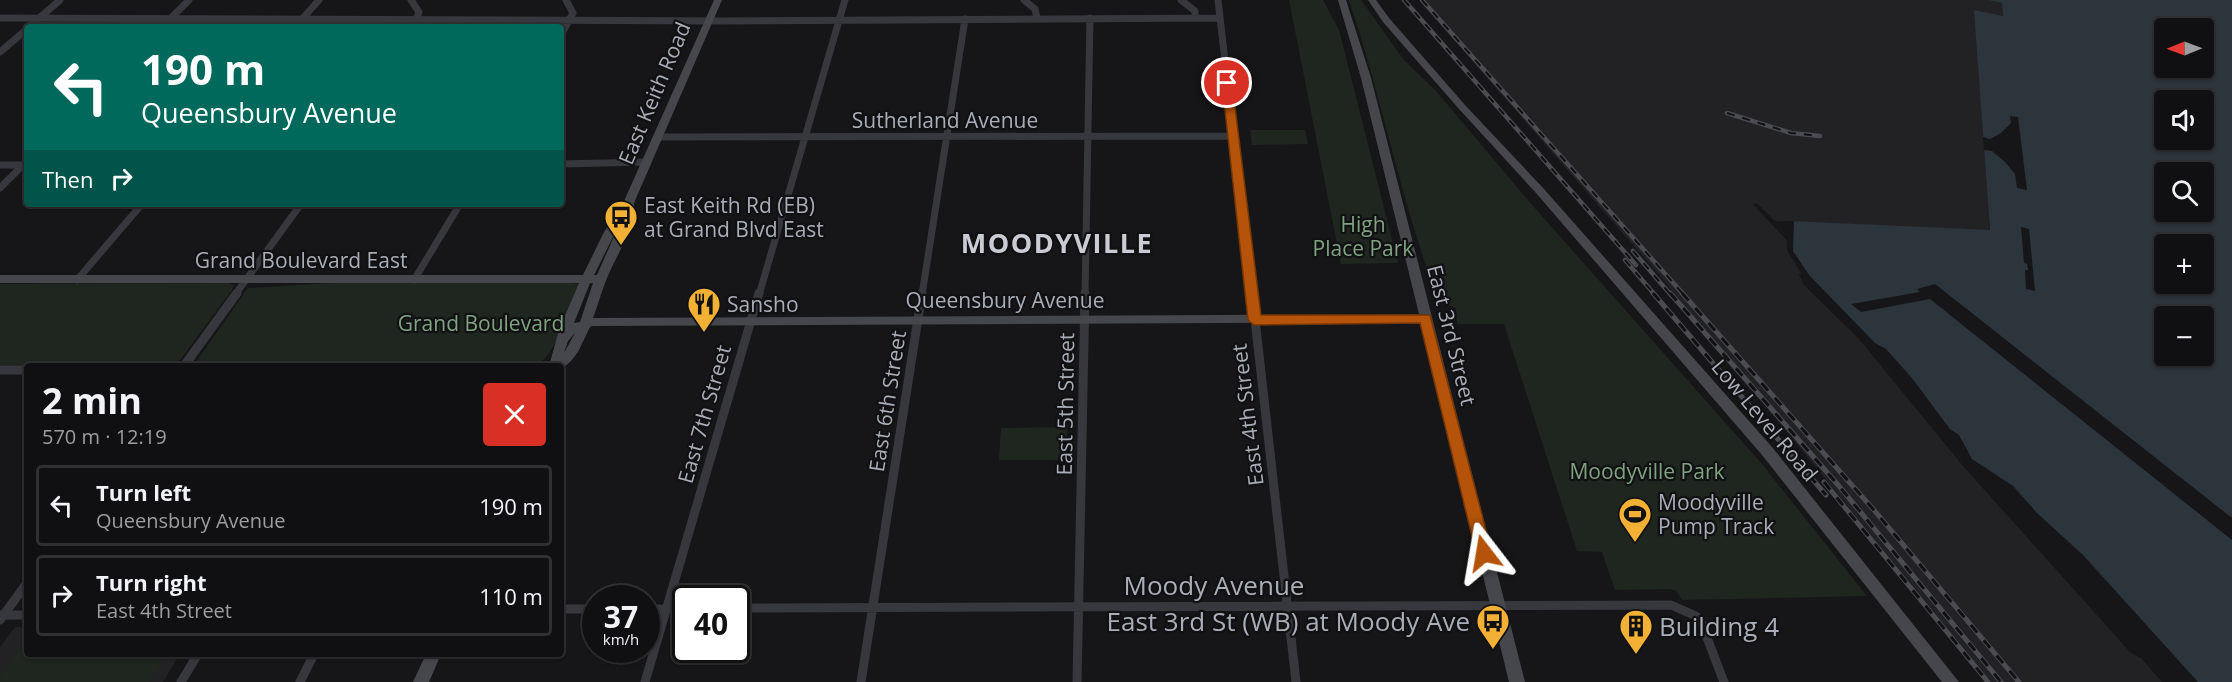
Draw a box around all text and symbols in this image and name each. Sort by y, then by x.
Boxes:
street label: East Keith Road [611,17,697,169]
north arrow [2154,18,2214,78]
map controls [2154,18,2214,366]
text: 190 m [141,40,265,97]
icon: left [42,48,120,126]
pin [1201,57,1252,108]
icon: arrive [1210,66,1243,99]
button: sound [2154,90,2214,150]
text: Queensbury Avenue [141,94,397,131]
street label: Sutherland Avenue [852,106,1038,134]
icon: right [105,162,138,195]
button: search [2154,162,2214,222]
text: Then [42,164,93,194]
place label: East Keith Rd (EB) at Grand Blvd East [644,191,824,243]
bus stop icon: East Keith Rd (EB) at Grand Blvd East [603,199,639,246]
park label: High Place Park [1313,210,1413,262]
district label: MOODYVILLE [961,224,1153,261]
button: + [2154,234,2214,294]
street label: Grand Boulevard East [195,246,407,274]
street label: East 3rd Street [1421,262,1483,408]
restaurant icon: Sansho [686,286,722,333]
street label: Queensbury Avenue [905,286,1105,314]
place label: Sansho [727,290,799,318]
button: − [2154,306,2214,366]
park label: Grand Boulevard [398,309,564,337]
street label: East 6th Street [862,328,912,474]
street label: East 5th Street [1050,332,1080,476]
street label: East 7th Street [671,342,737,486]
street label: East 4th Street [1224,342,1270,488]
street label: Low Level Road [1706,353,1824,487]
text: 2 min [42,376,142,425]
button: close [483,383,546,446]
text: 570 m · 12:19 [42,423,167,450]
park label: Moodyville Park [1569,457,1725,485]
text: Turn left [96,477,191,507]
place label: Moodyville Pump Track [1658,488,1774,540]
icon: left [45,489,78,522]
text: 190 m [479,491,543,521]
sports icon: Moodyville Pump Track [1617,496,1653,543]
text: Queensbury Avenue [96,507,286,534]
position arrow [1452,521,1516,585]
text: Turn right [96,567,207,597]
street label: Moody Avenue [1124,567,1304,603]
icon: right [45,579,78,612]
text: 110 m [479,581,543,611]
speed limit sign: 40 [672,585,750,663]
text: 37 [604,596,638,637]
text: East 4th Street [96,597,232,624]
place label: East 3rd St (WB) at Moody Ave [1107,603,1470,639]
bus stop icon: East 3rd St (WB) at Moody Ave [1475,603,1511,650]
building icon: Building 4 [1618,608,1654,655]
place label: Building 4 [1659,608,1779,644]
text: km/h [603,629,639,649]

